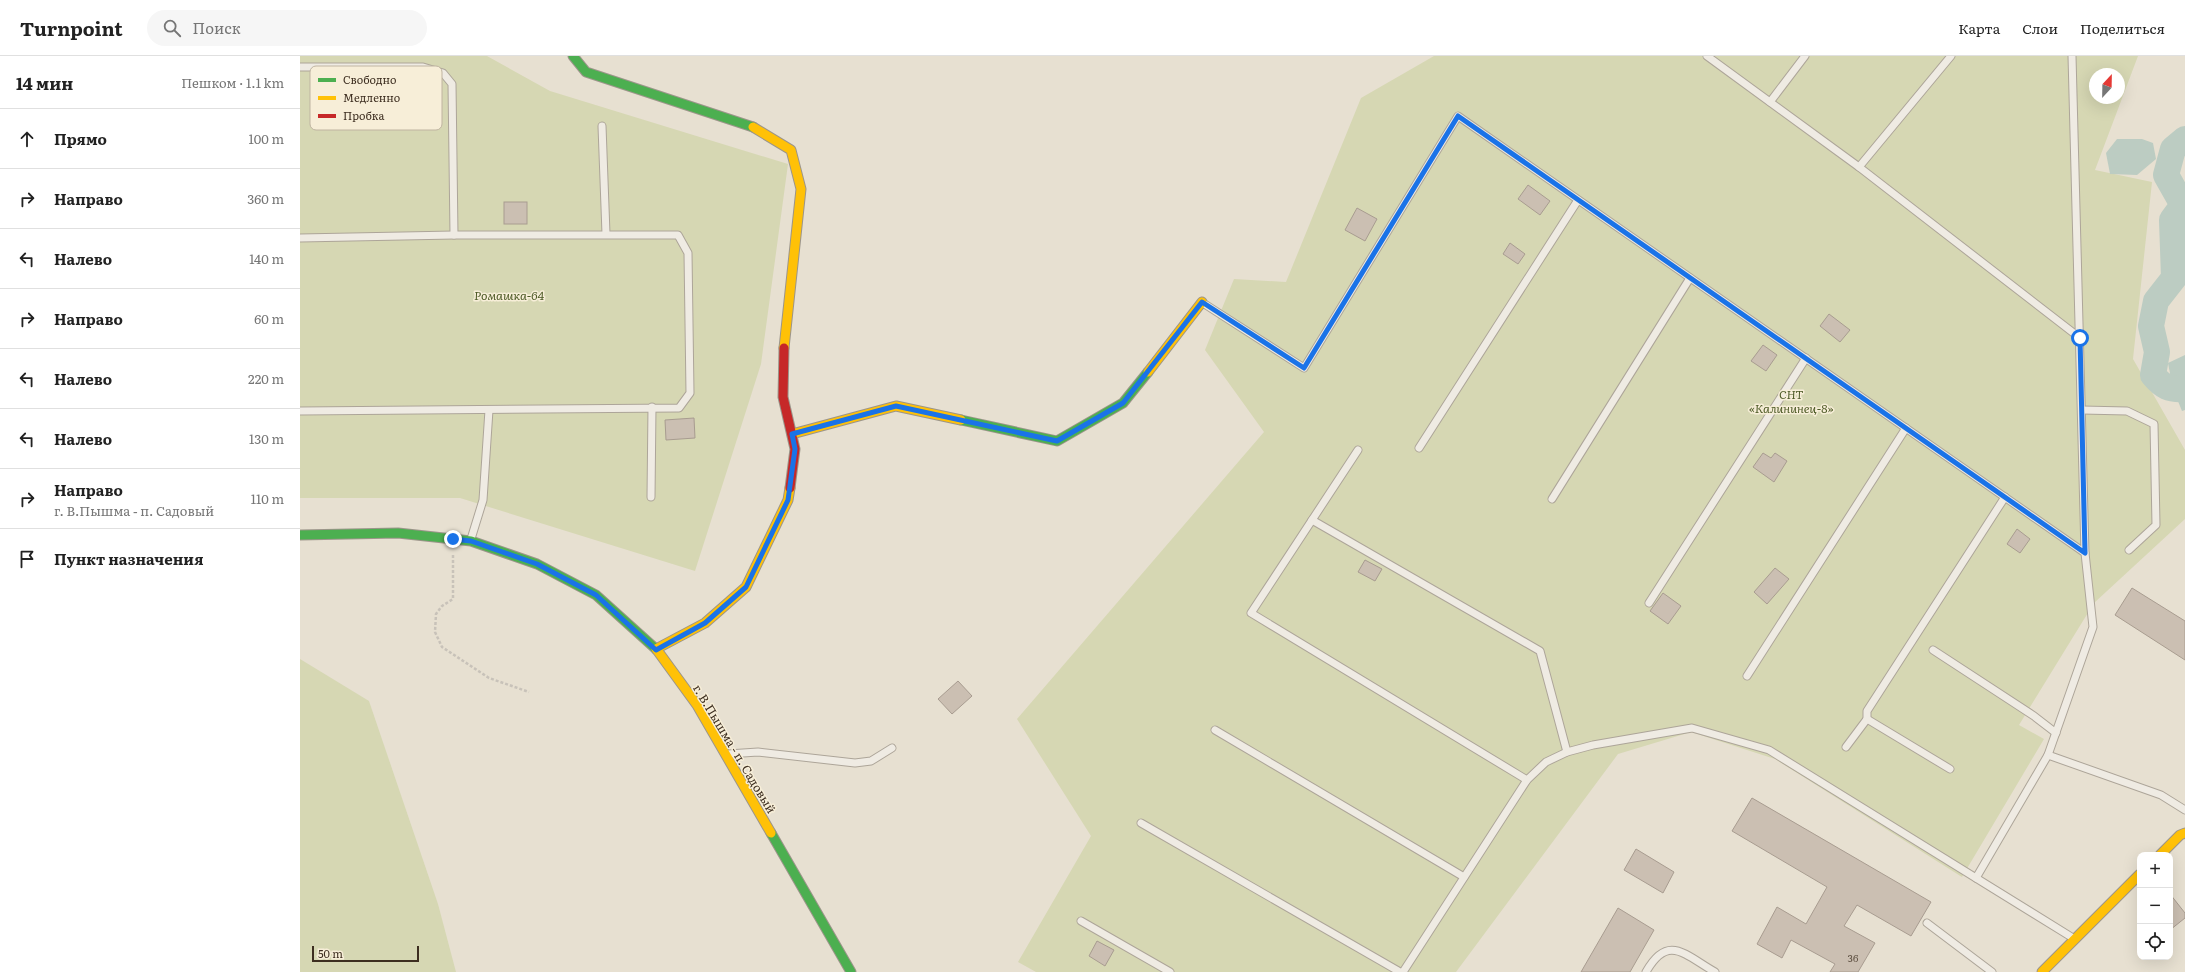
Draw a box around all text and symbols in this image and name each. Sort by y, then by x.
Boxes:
search box [147,10,427,46]
text: Turnpoint [20,14,123,42]
text: Поиск [193,16,241,39]
icon: search [161,17,183,39]
text: Карта [1958,18,2000,38]
text: Слои [2022,18,2058,38]
text: Поделиться [2080,18,2165,38]
legend [310,66,442,130]
north arrow [2089,68,2125,104]
text: 14 мин [16,70,73,95]
text: Свободно [343,71,396,87]
text: Пешком · 1.1 km [181,73,284,92]
text: Медленно [343,89,400,105]
text: Пробка [343,107,384,123]
text: Прямо [54,127,107,150]
icon: ahead [16,128,38,150]
text: 100 m [248,129,284,148]
text: Направо [54,187,123,210]
icon: right [16,188,38,210]
text: 360 m [247,189,284,208]
text: Налево [54,247,112,270]
icon: left [16,248,38,270]
text: 140 m [249,249,284,268]
park label: Ромашка-64 [474,286,544,304]
text: Направо [54,307,123,330]
icon: right [16,308,38,330]
text: 60 m [254,309,284,328]
route start [2071,329,2089,347]
text: Налево [54,367,112,390]
icon: left [16,368,38,390]
text: 220 m [248,369,284,388]
park label: СНТ «Калининец-8» [1749,385,1833,417]
text: Налево [54,427,112,450]
icon: left [16,428,38,450]
text: 130 m [249,429,284,448]
text: Направо [54,478,123,501]
icon: right [16,488,38,510]
text: 110 m [251,489,284,508]
text: г. В.Пышма - п. Садовый [54,501,214,520]
route end [444,530,462,548]
text: Пункт назначения [54,547,204,570]
icon: arrive [16,548,38,570]
street label: г. В.Пышма - п. Садовый [689,680,781,817]
map controls [2137,852,2173,960]
button: + [2137,852,2173,888]
button: − [2137,888,2173,924]
button: locate [2137,924,2173,960]
scale bar [312,944,419,963]
text: 50 m [318,945,343,961]
house number: 36 [1848,950,1859,965]

